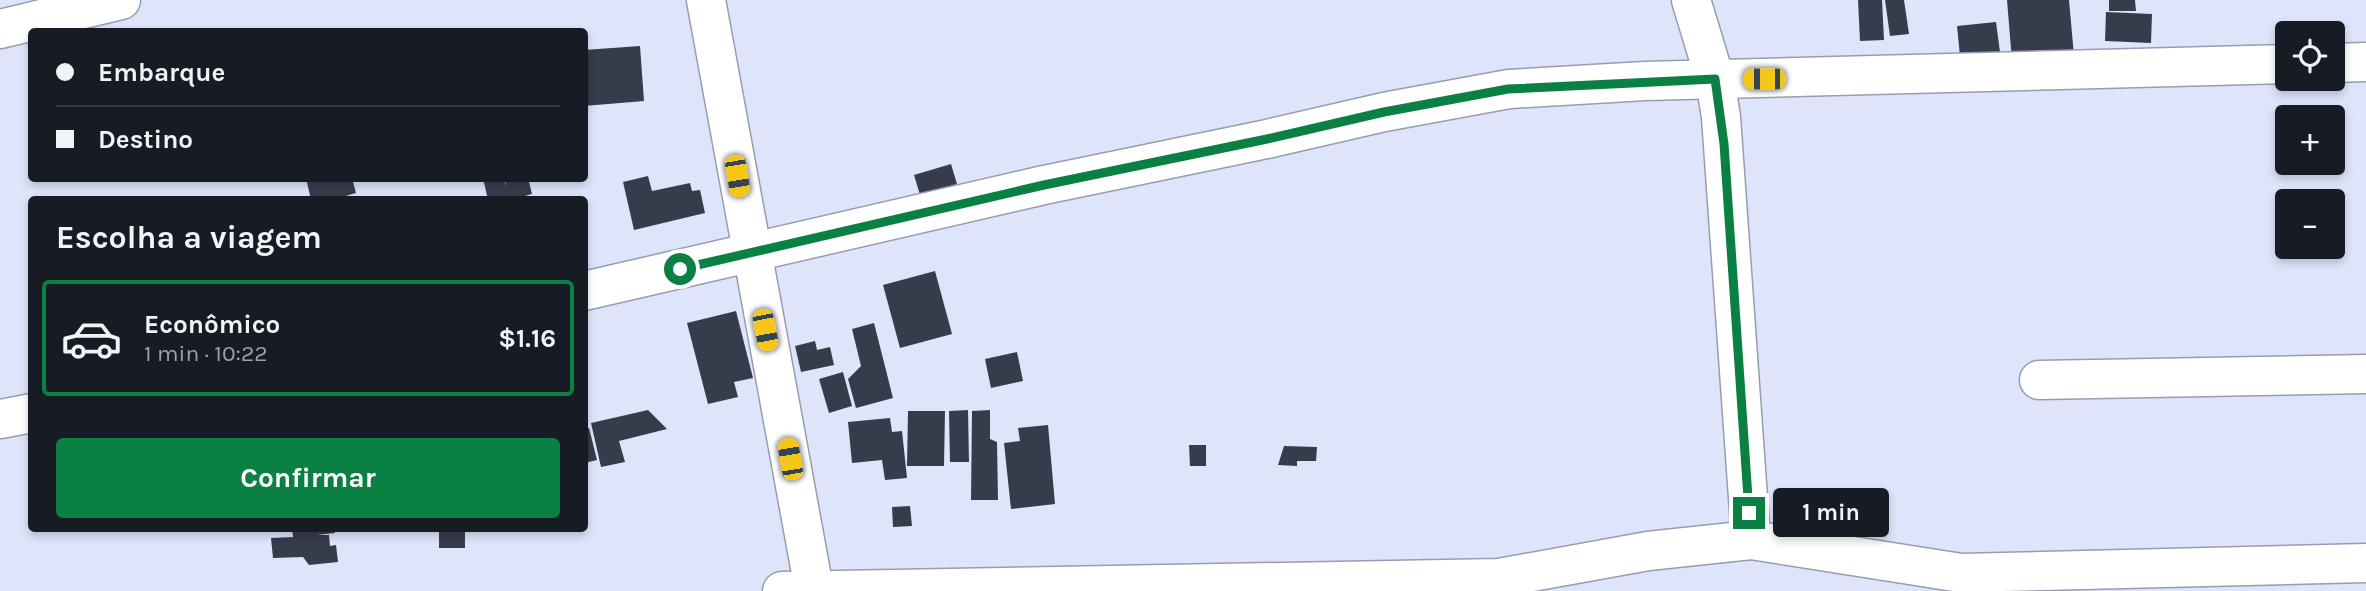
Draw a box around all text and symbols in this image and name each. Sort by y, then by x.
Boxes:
map controls [2275,21,2345,259]
button: locate [2275,21,2345,91]
text: Embarque [98,57,225,88]
car [1744,69,1786,90]
button: + [2275,105,2345,175]
text: Destino [98,124,193,155]
car [724,153,751,199]
button: − [2275,189,2345,259]
text: Escolha a viagem [56,219,322,256]
route start [664,253,696,285]
icon: car [60,307,123,370]
car [751,307,780,353]
text: Econômico [144,309,280,340]
text: $1.16 [498,323,556,354]
text: 1 min · 10:22 [144,340,268,367]
car [777,436,804,482]
button: Confirmar [56,438,560,518]
callout: 1 min [1774,489,1889,538]
route end [1733,497,1765,529]
text: 1 min [1802,499,1860,526]

